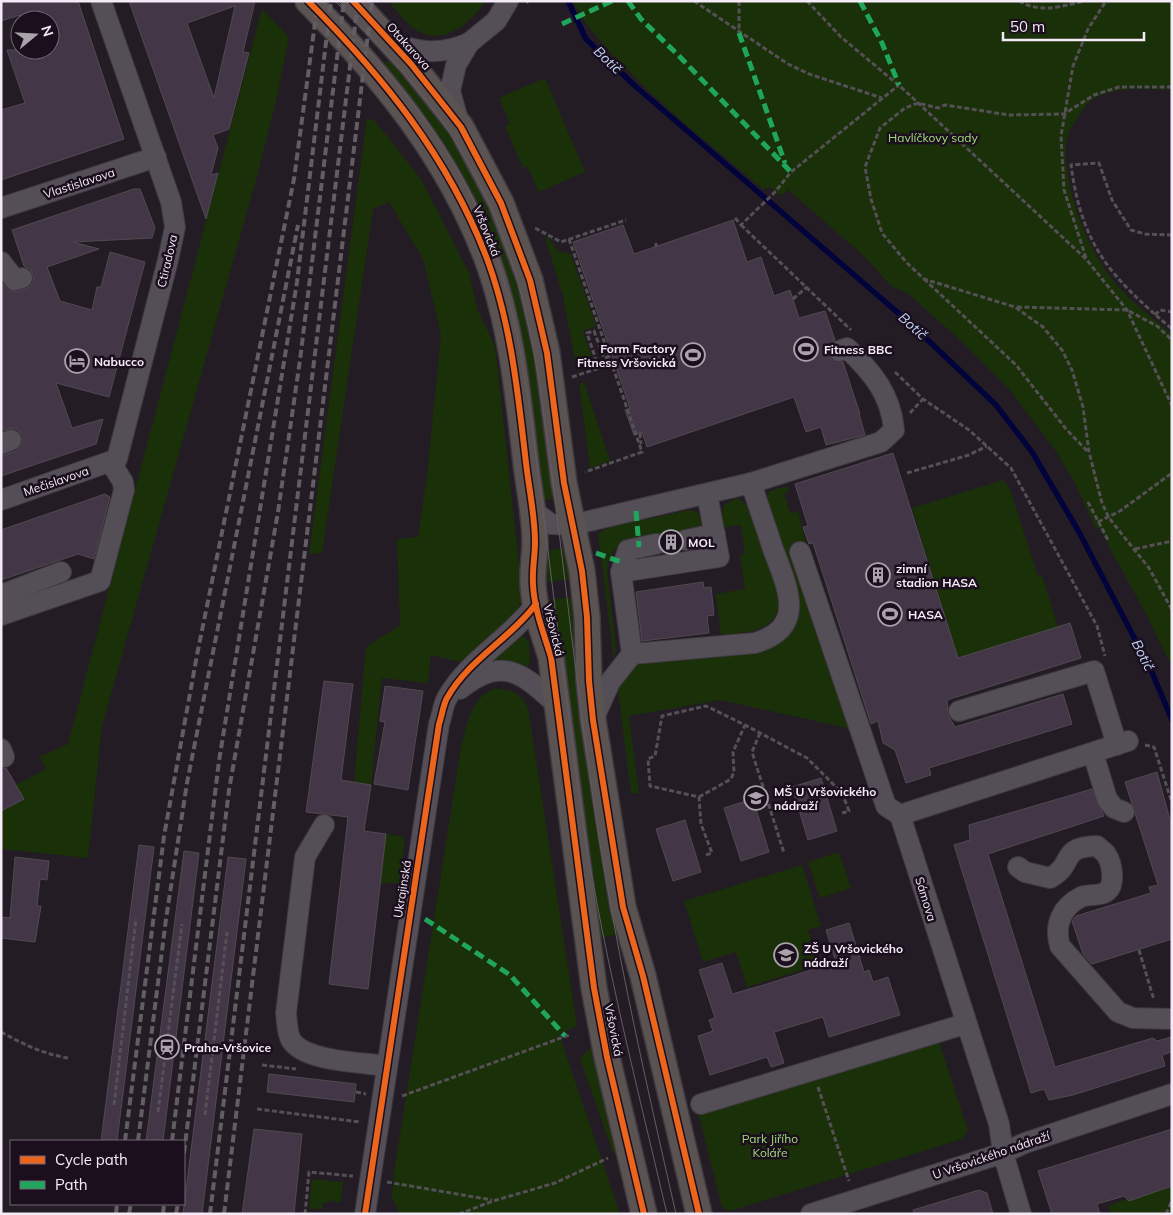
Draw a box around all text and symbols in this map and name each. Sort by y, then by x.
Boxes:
north arrow [10,10,60,60]
scale bar [1003,10,1144,42]
text: 50 m [1010,17,1045,36]
street label: Otakarova [384,19,434,73]
text: N [37,23,58,39]
water label: Botič [590,42,627,79]
park label: Havlíčkovy sady [888,130,979,145]
street label: Vlastislavova [42,164,116,202]
street label: Vršovická [470,203,504,259]
street label: Ctiradova [154,233,180,289]
water label: Botič [895,308,932,344]
sports icon: Fitness BBC [793,336,819,362]
place label: Form Factory Fitness Vršovická [577,341,676,370]
sports icon: Form Factory Fitness Vršovická [680,342,706,368]
place label: Fitness BBC [824,342,892,357]
hotel icon: Nabucco [64,348,90,374]
place label: Nabucco [94,354,144,369]
street label: Mečislavova [21,463,91,499]
building icon: MOL [658,529,684,555]
place label: MOL [688,535,715,550]
place label: zimní stadion HASA [896,561,977,590]
building icon: zimní stadion HASA [865,562,891,588]
sports icon: HASA [877,601,903,627]
street label: Vršovická [540,602,568,658]
place label: HASA [908,607,943,622]
water label: Botič [1128,636,1159,675]
place label: MŠ U Vršovického nádraží [774,784,876,813]
school or university icon: MŠ U Vršovického nádraží [743,785,769,811]
street label: Ukrajinská [390,859,414,919]
street label: Sámova [912,875,940,923]
place label: ZŠ U Vršovického nádraží [804,941,903,970]
school or university icon: ZŠ U Vršovického nádraží [773,942,799,968]
street label: Vršovická [602,1002,626,1058]
station icon: Praha-Vršovice [154,1034,180,1060]
place label: Praha-Vršovice [184,1040,271,1055]
street label: U Vršovického nádraží [930,1127,1053,1182]
park label: Park Jiřího Koláře [742,1131,798,1160]
legend [10,1140,185,1205]
text: Cycle path [55,1150,128,1169]
text: Path [55,1175,87,1194]

